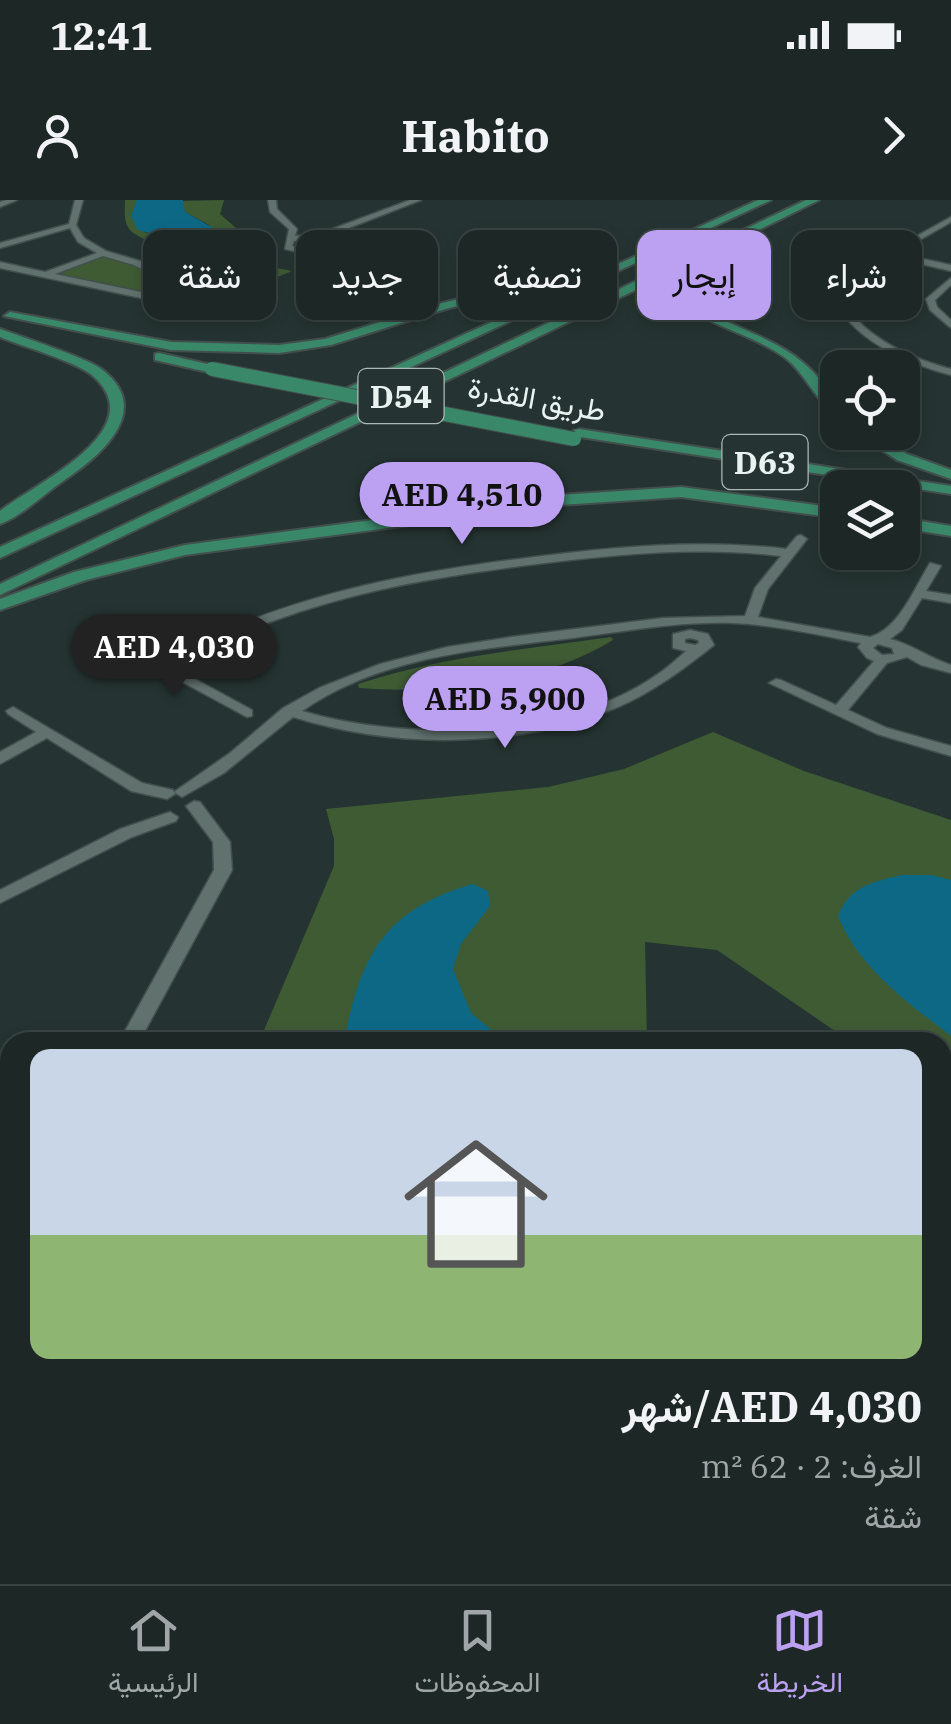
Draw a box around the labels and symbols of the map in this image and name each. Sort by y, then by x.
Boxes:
street label: طريق القدرة [465,367,609,429]
road number: D54 [358,369,444,423]
road number: D63 [722,435,808,489]
pin: AED 4,510 [348,462,576,547]
pin: AED 4,030 [60,614,288,699]
pin: AED 5,900 [391,666,619,751]

